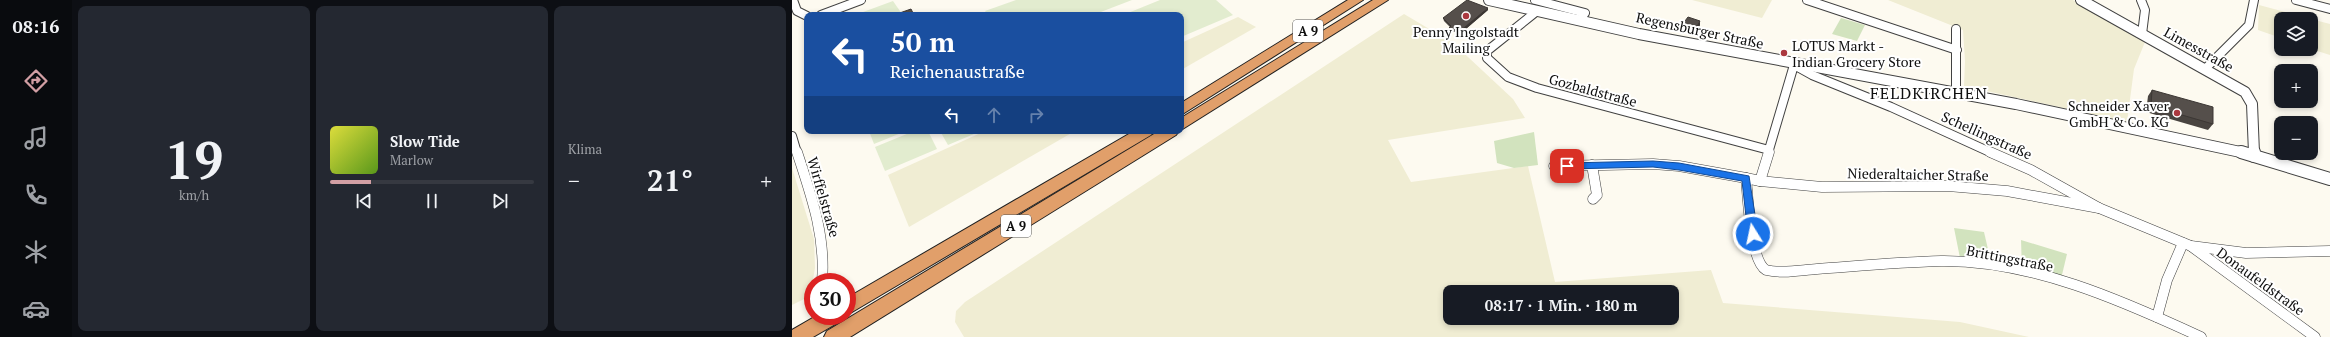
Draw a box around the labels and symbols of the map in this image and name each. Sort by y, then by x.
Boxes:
street label: Regensburger Straße [1635,7,1765,53]
marker: Penny Ingolstadt Mailing [1461,11,1471,21]
road number: A 9 [1293,20,1323,42]
place label: Penny Ingolstadt Mailing [1413,22,1520,57]
street label: Limesstraße [2161,22,2237,76]
place label: LOTUS Markt - Indian Grocery Store [1792,36,1921,71]
marker: LOTUS Markt - Indian Grocery Store [1779,48,1789,58]
street label: Gozbaldstraße [1547,69,1639,111]
district label: FELDKIRCHEN [1870,82,1988,104]
place label: Schneider Xaver GmbH & Co. KG [2068,96,2170,131]
street label: Schellingstraße [1939,107,2035,163]
marker: Schneider Xaver GmbH & Co. KG [2172,108,2182,118]
pin [1550,149,1584,183]
street label: Wirffelstraße [803,155,845,239]
street label: Niederaltaicher Straße [1847,163,1989,185]
position arrow [1732,213,1774,255]
road number: A 9 [1001,215,1031,237]
street label: Brittingstraße [1965,240,2055,276]
street label: Donaufeldstraße [2213,243,2309,319]
speed limit sign: 30 [804,273,856,325]

